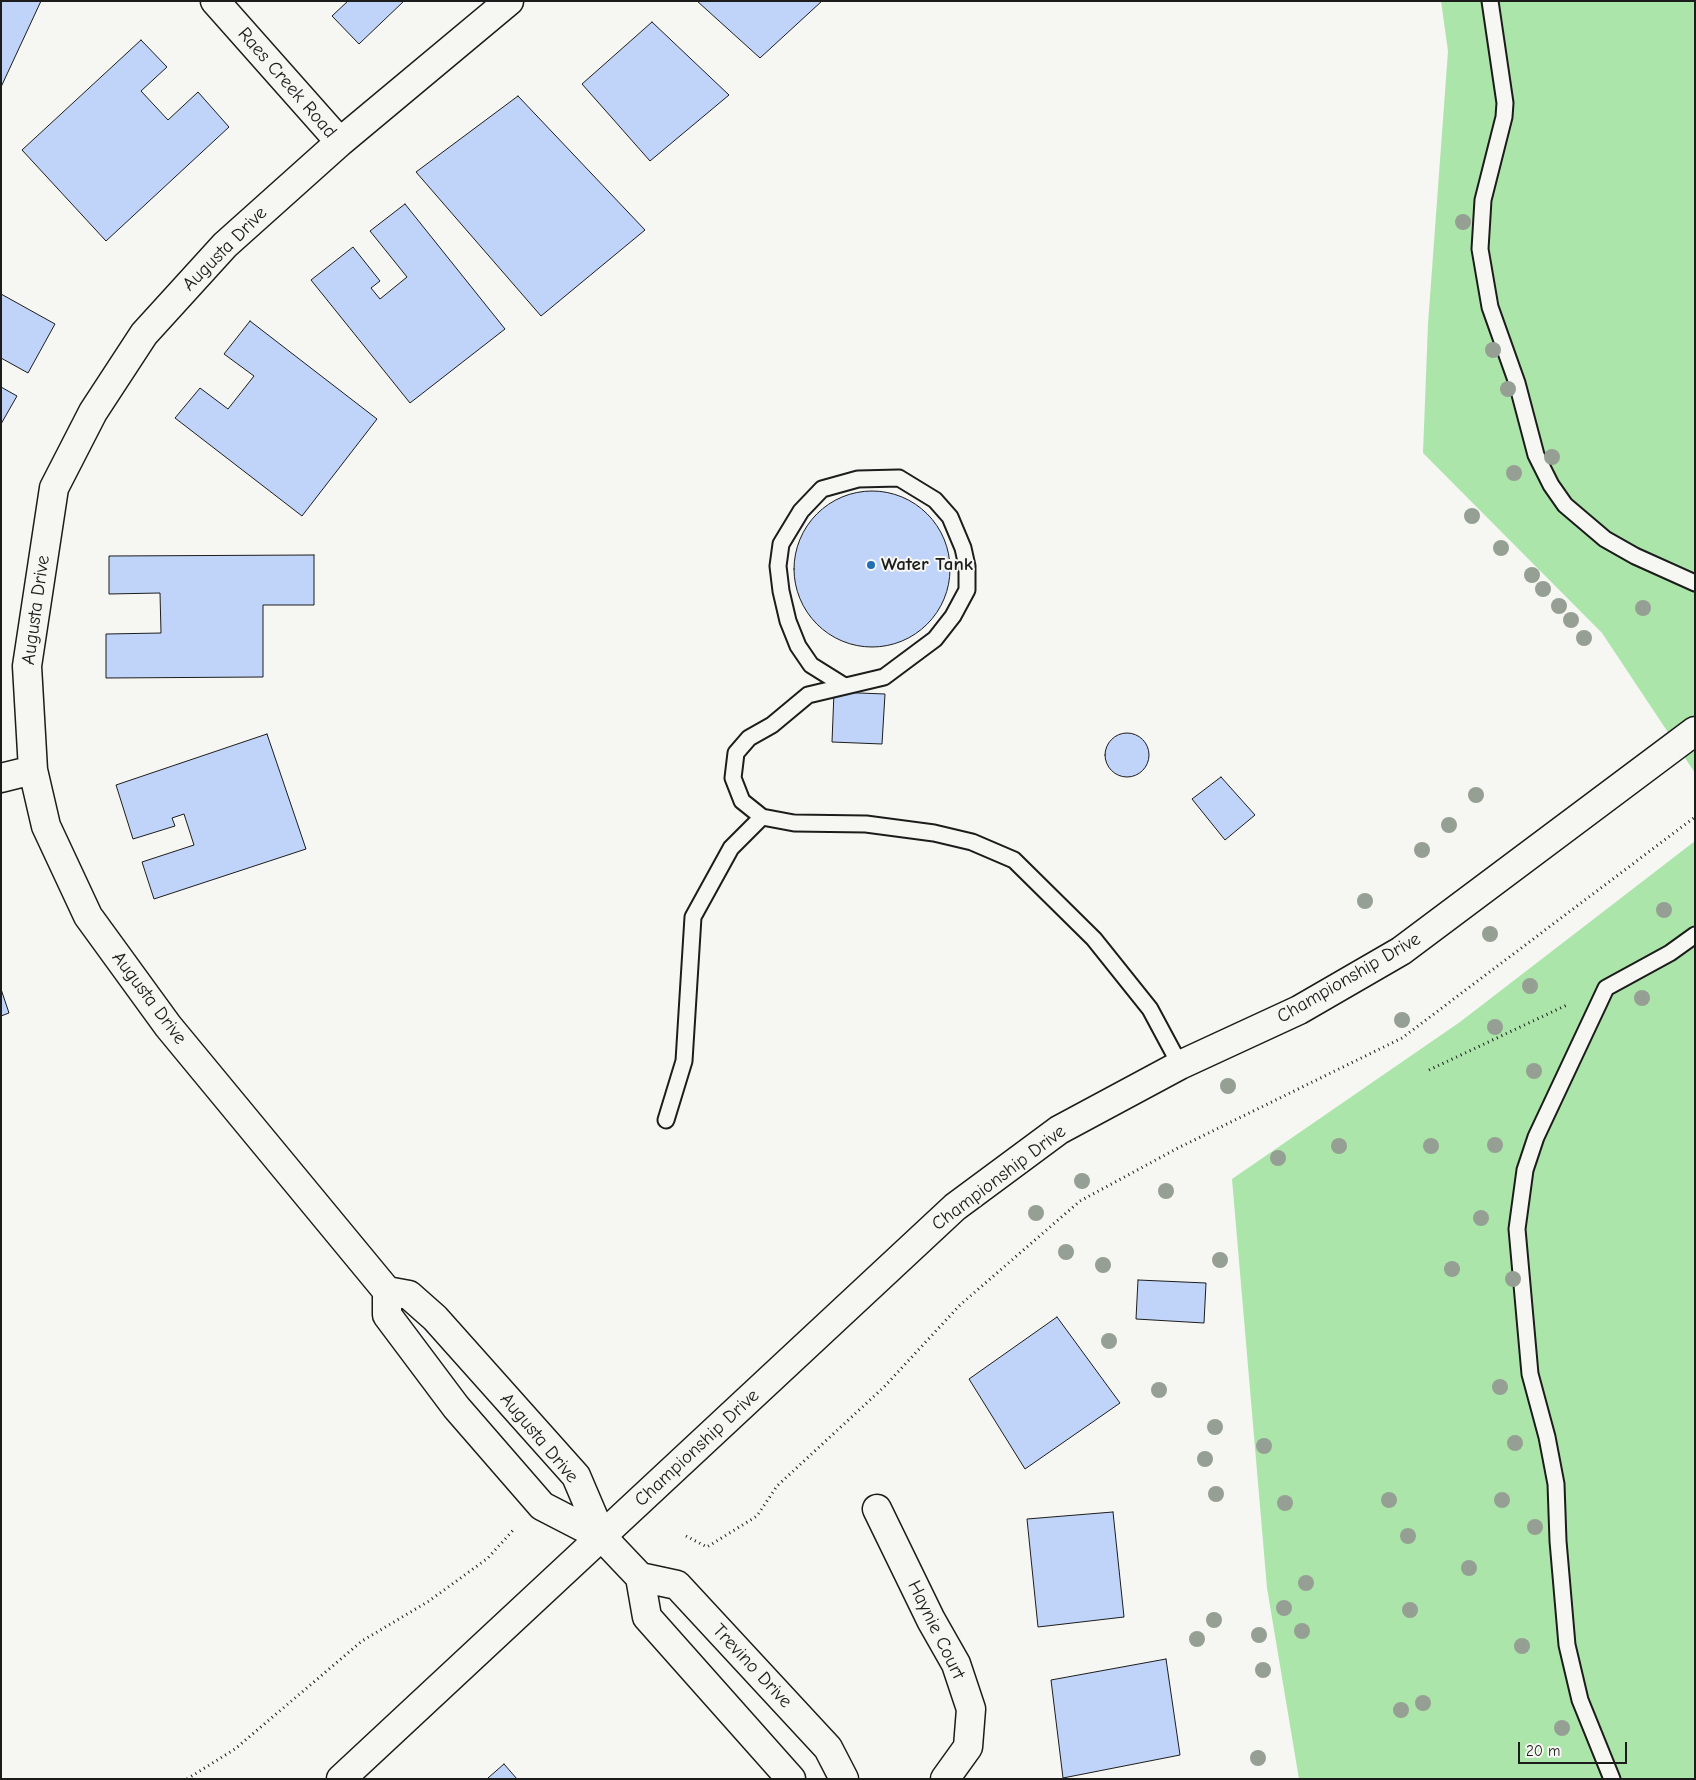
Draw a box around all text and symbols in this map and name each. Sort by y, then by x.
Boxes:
street label: Raes Creek Road [233,23,341,143]
street label: Augusta Drive [178,202,272,296]
street label: Augusta Drive [17,554,55,666]
place label: Water Tank [881,554,973,576]
marker: Water Tank [865,559,877,571]
street label: Championship Drive [1273,928,1425,1028]
street label: Augusta Drive [107,947,191,1049]
street label: Championship Drive [927,1120,1071,1236]
street label: Championship Drive [630,1384,764,1512]
street label: Augusta Drive [495,1388,583,1488]
street label: Haynie Court [902,1577,970,1683]
street label: Trevino Drive [707,1619,797,1713]
scale bar [1521,1732,1630,1764]
text: 20 m [1526,1742,1560,1760]

